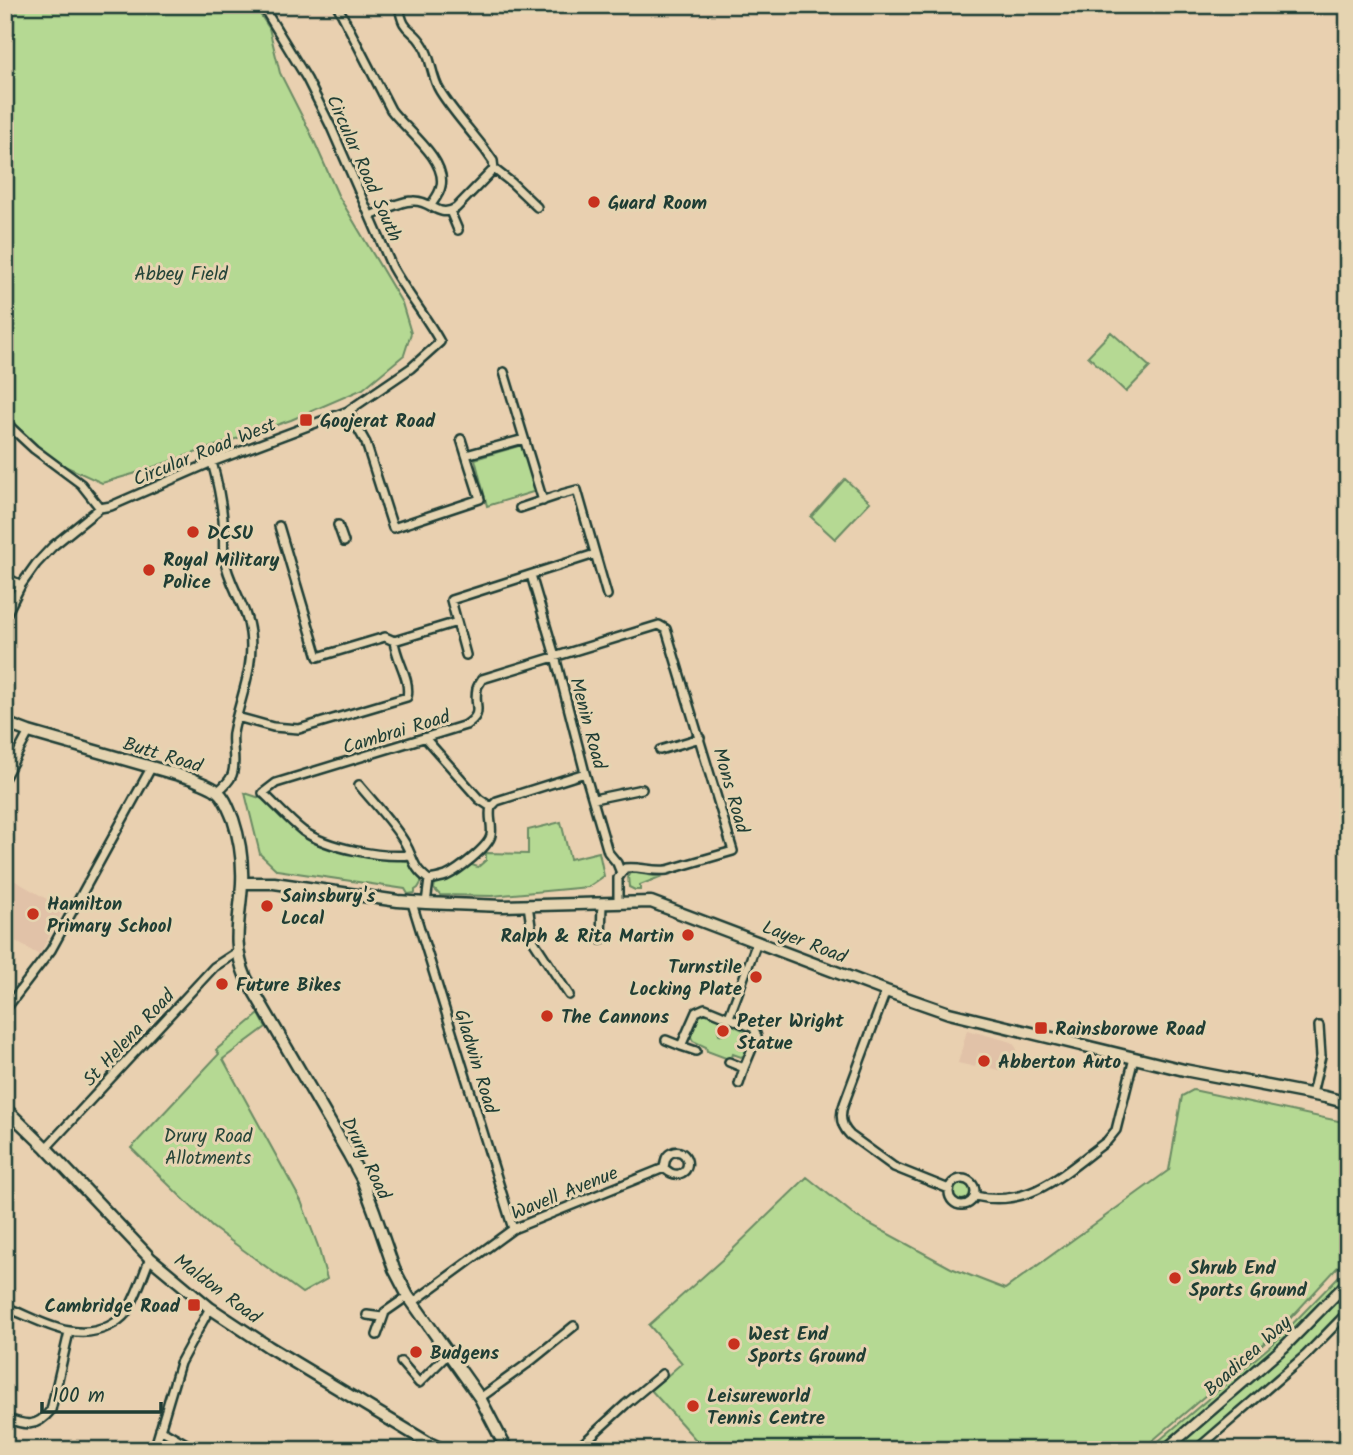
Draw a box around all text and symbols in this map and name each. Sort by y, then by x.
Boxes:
street label: Circular Road South [317,90,409,247]
place label: Guard Room [608,189,707,219]
marker: Guard Room [586,194,602,210]
park label: Abbey Field [134,260,228,290]
place label: Goojerat Road [320,407,436,437]
street label: Circular Road West [129,410,281,495]
marker: Goojerat Road [298,412,314,428]
place label: DCSU [207,519,254,549]
marker: DCSU [185,524,201,540]
place label: Royal Military Police [163,546,279,598]
marker: Royal Military Police [141,562,157,578]
street label: Menin Road [560,674,614,773]
street label: Cambrai Road [339,702,454,763]
street label: Butt Road [119,730,206,782]
street label: Mons Road [704,744,757,837]
place label: Sainsbury's Local [281,882,375,934]
place label: Hamilton Primary School [47,890,172,942]
marker: Sainsbury's Local [259,898,275,914]
marker: Hamilton Primary School [25,906,41,922]
street label: Layer Road [757,913,852,973]
place label: Ralph & Rita Martin [500,922,674,952]
marker: Ralph & Rita Martin [680,927,696,943]
place label: Turnstile Locking Plate [629,953,742,1005]
marker: Turnstile Locking Plate [748,969,764,985]
place label: Future Bikes [236,971,341,1001]
marker: Future Bikes [214,976,230,992]
street label: St Helena Road [76,982,183,1094]
place label: The Cannons [561,1003,669,1033]
street label: Gladwin Road [445,1006,505,1118]
place label: Peter Wright Statue [737,1007,844,1059]
marker: The Cannons [539,1008,555,1024]
place label: Rainsborowe Road [1055,1015,1206,1045]
marker: Rainsborowe Road [1033,1020,1049,1036]
marker: Peter Wright Statue [715,1023,731,1039]
place label: Abberton Auto [998,1048,1122,1078]
marker: Abberton Auto [976,1053,992,1069]
street label: Drury Road [332,1112,398,1206]
park label: Drury Road Allotments [164,1122,253,1174]
street label: Wavell Avenue [507,1159,623,1229]
street label: Maldon Road [167,1247,267,1333]
place label: Shrub End Sports Ground [1189,1254,1308,1306]
marker: Shrub End Sports Ground [1167,1270,1183,1286]
place label: Cambridge Road [44,1292,181,1322]
marker: Cambridge Road [186,1297,202,1313]
street label: Boadicea Way [1197,1308,1300,1404]
place label: West End Sports Ground [748,1320,867,1372]
marker: West End Sports Ground [726,1336,742,1352]
place label: Budgens [430,1339,499,1369]
marker: Budgens [408,1344,424,1360]
scale bar [42,1371,161,1415]
text: 100 m [52,1380,105,1413]
place label: Leisureworld Tennis Centre [707,1382,825,1434]
marker: Leisureworld Tennis Centre [685,1398,701,1414]

